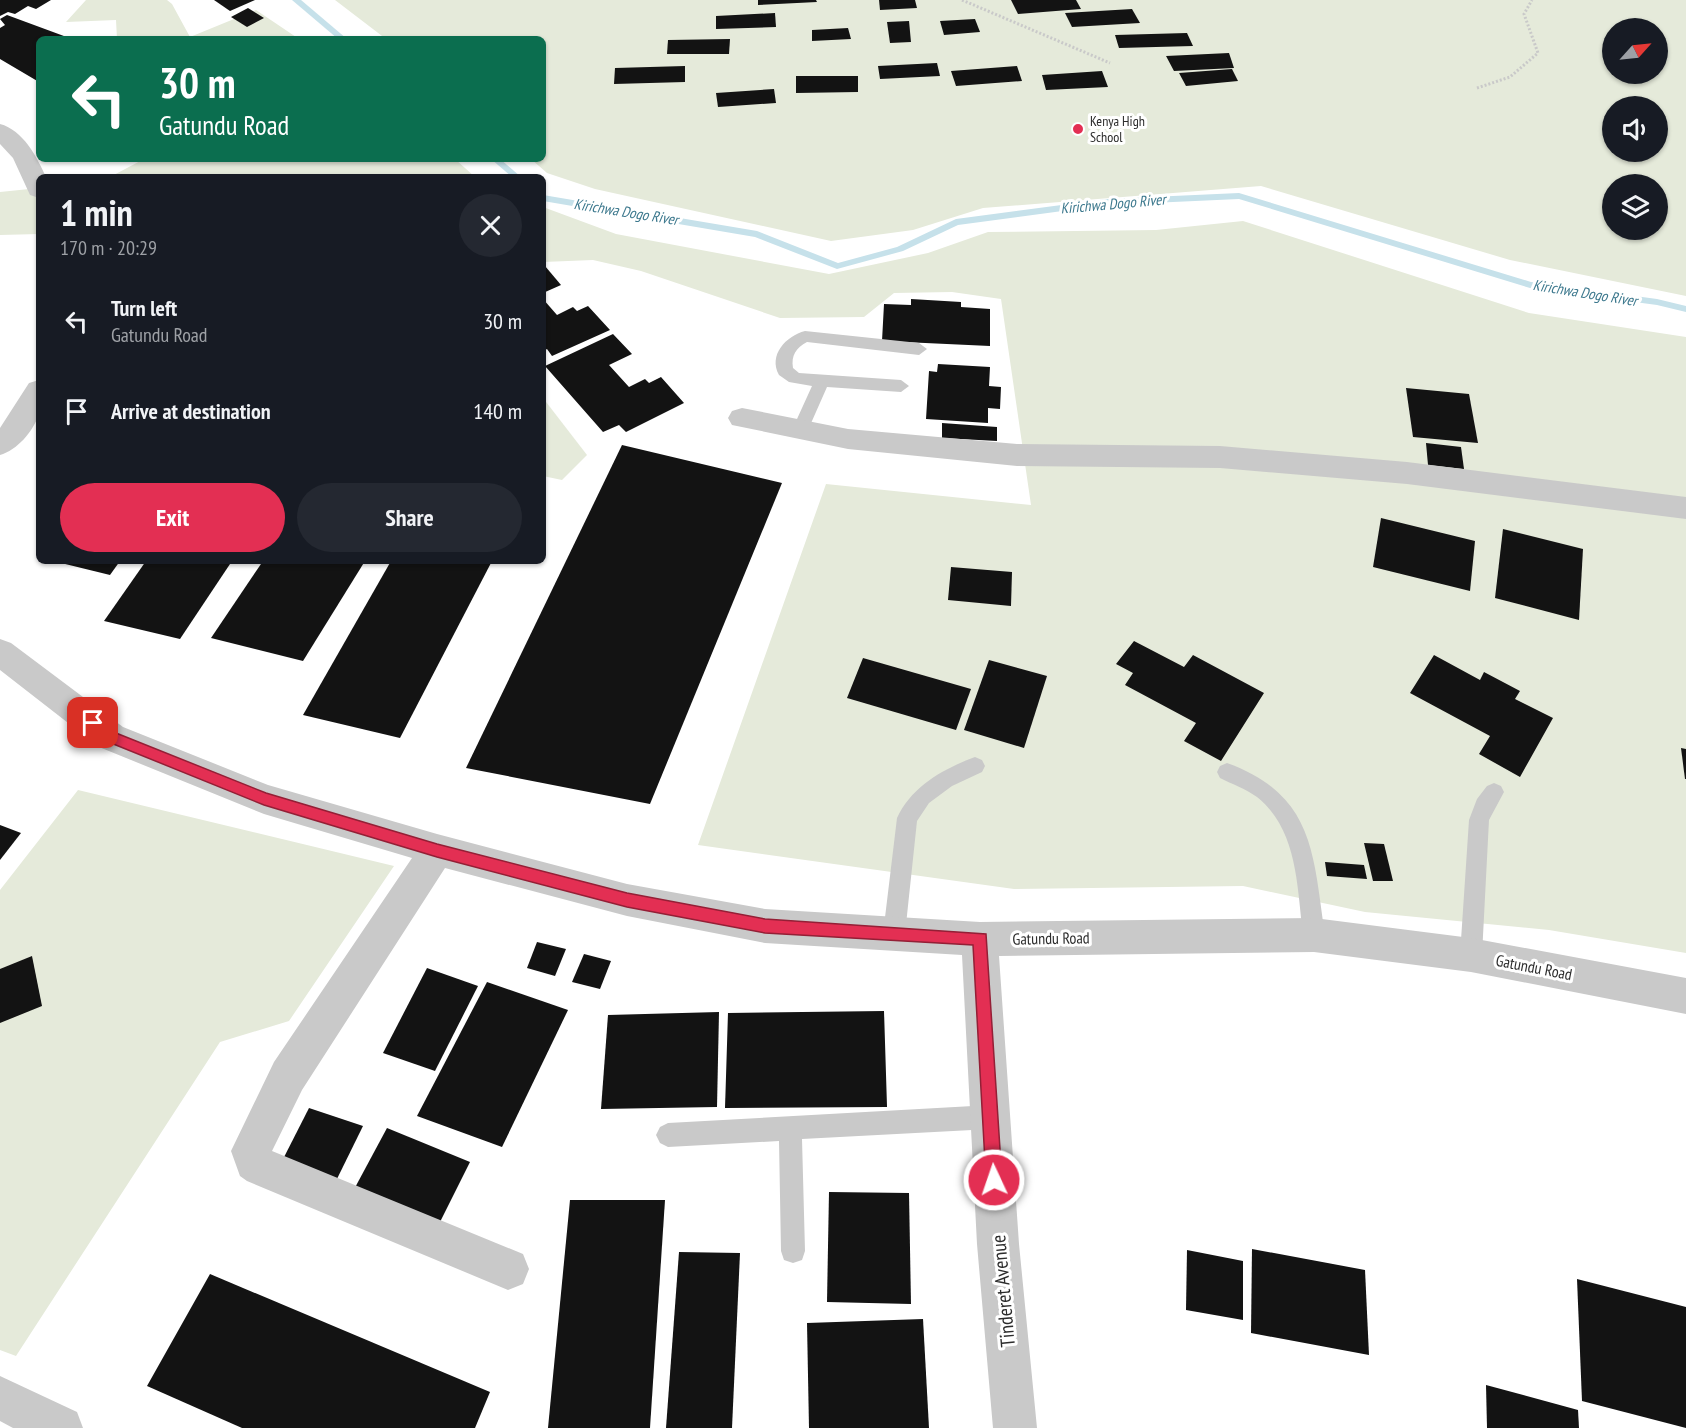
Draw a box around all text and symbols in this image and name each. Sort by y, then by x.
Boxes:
north arrow [1602,18,1668,84]
map controls [1602,18,1668,240]
text: 30 m [159,55,236,110]
icon: left [60,60,138,138]
button: sound [1602,96,1668,162]
text: Gatundu Road [159,108,289,142]
place label: Kenya High School [1090,112,1145,146]
marker: Kenya High School [1071,122,1085,136]
button: layers [1602,174,1668,240]
text: 1 min [60,189,133,236]
water label: Kirichwa Dogo River [1060,189,1168,218]
button: close [459,194,522,257]
water label: Kirichwa Dogo River [573,194,681,229]
text: 170 m · 20:29 [60,235,157,261]
water label: Kirichwa Dogo River [1532,275,1640,310]
text: Turn left [111,294,177,322]
icon: left [60,305,93,338]
text: 30 m [483,307,522,335]
text: Gatundu Road [111,322,208,348]
icon: arrive [60,395,93,428]
text: Arrive at destination [111,397,271,425]
text: 140 m [473,397,522,425]
button: Exit [60,483,285,552]
button: Share [297,483,522,552]
pin [67,697,118,748]
icon: arrive [76,706,109,739]
street label: Gatundu Road [1012,927,1090,949]
street label: Gatundu Road [1494,950,1574,984]
position arrow [962,1148,1026,1212]
street label: Tinderet Avenue [985,1234,1021,1348]

